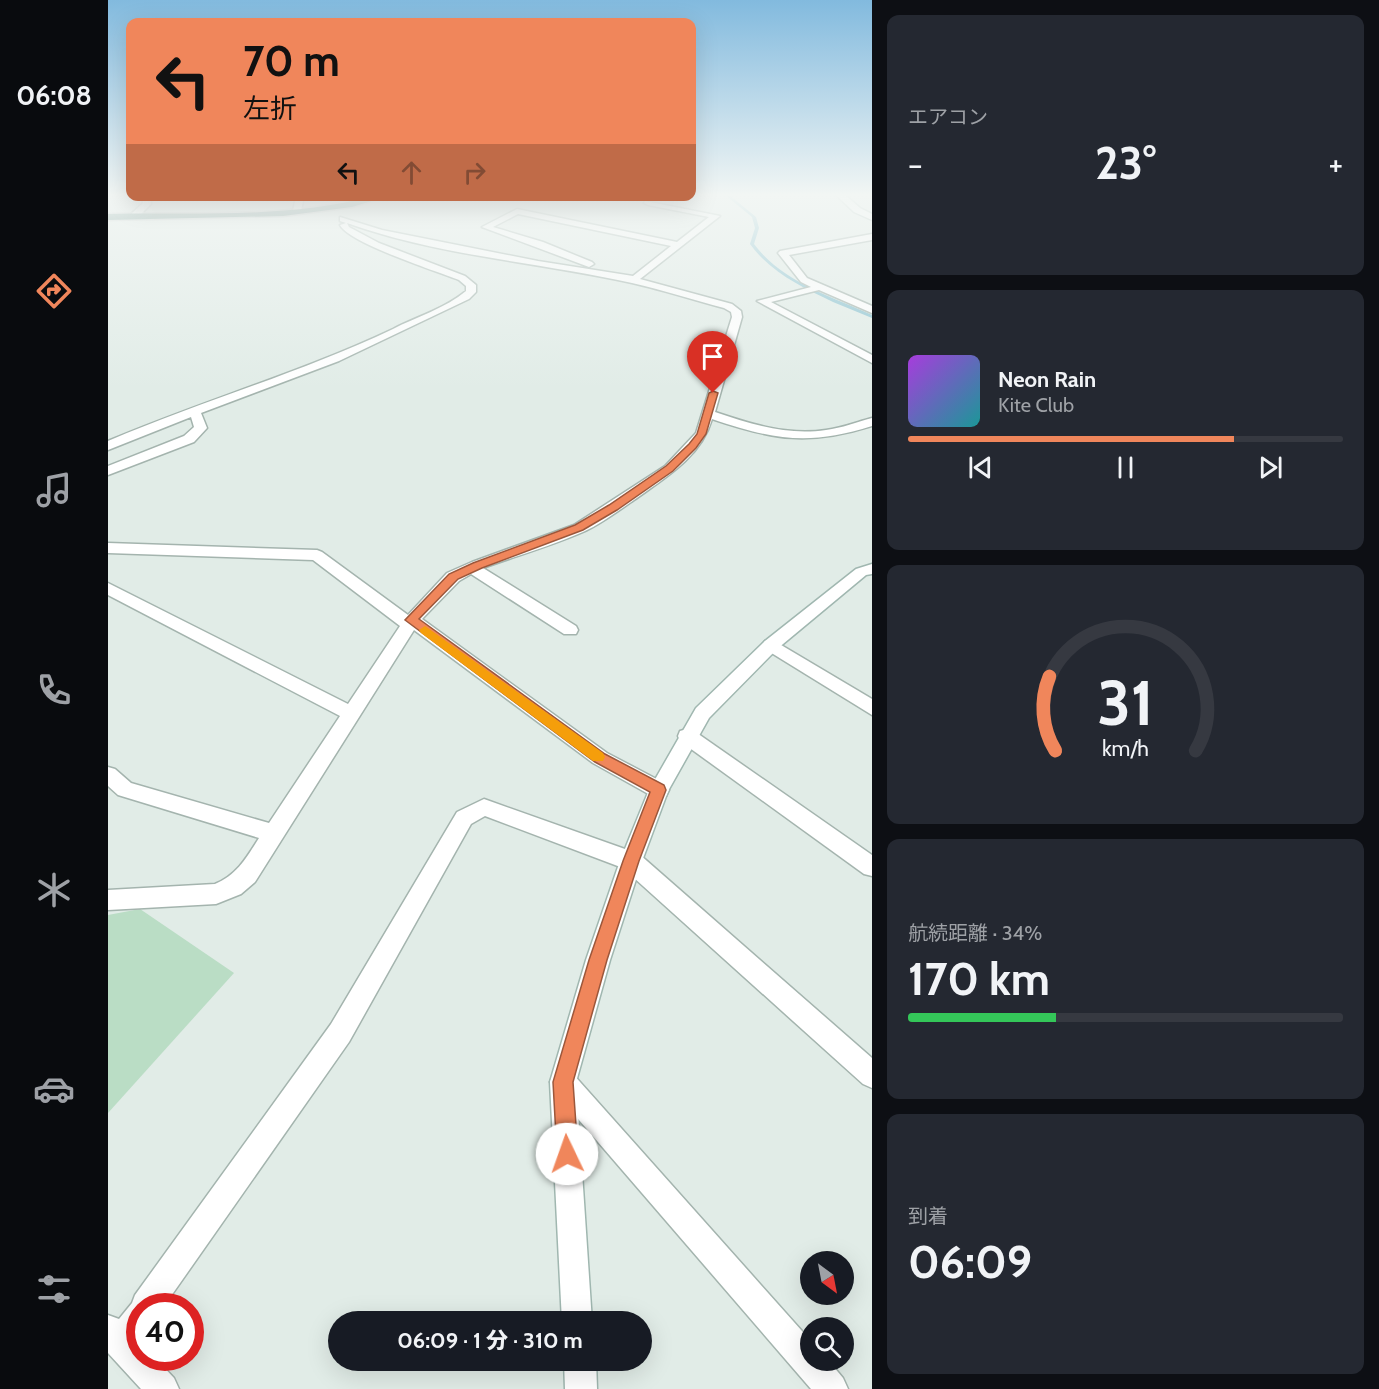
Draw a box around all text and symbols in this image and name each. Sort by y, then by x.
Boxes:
text: 70 m [243,35,340,87]
icon: left [144,42,222,120]
text: 06:08 [16,79,92,112]
text: 左折 [243,92,297,125]
text: エアコン [908,105,988,129]
text: 23° [1095,136,1156,190]
text: − [908,144,923,184]
text: + [1328,144,1343,184]
icon: left [332,156,365,189]
icon: ahead [395,156,428,189]
icon: right [458,156,491,189]
icon: directions [33,270,75,312]
pin [687,331,738,393]
icon: arrive [696,340,729,373]
text: Neon Rain [998,366,1096,393]
text: Kite Club [998,393,1074,417]
icon: previous [964,451,997,484]
icon: pause [1109,451,1142,484]
icon: next [1254,451,1287,484]
icon: music [33,469,75,511]
text: 31 [1097,666,1154,742]
icon: phone [33,669,75,711]
text: km/h [1102,736,1149,762]
icon: climate [33,869,75,911]
text: 航続距離 · 34% [908,921,1042,945]
text: 170 km [908,952,1050,1006]
icon: car [33,1068,75,1110]
position arrow [535,1122,599,1186]
text: 到着 [908,1204,948,1228]
text: 06:09 [908,1235,1032,1289]
north arrow [800,1251,854,1305]
map controls [800,1251,854,1371]
icon: filters [33,1268,75,1310]
speed limit sign: 40 [126,1293,204,1371]
button: search [800,1317,854,1371]
text: 06:09 · 1 分 · 310 m [397,1327,583,1354]

